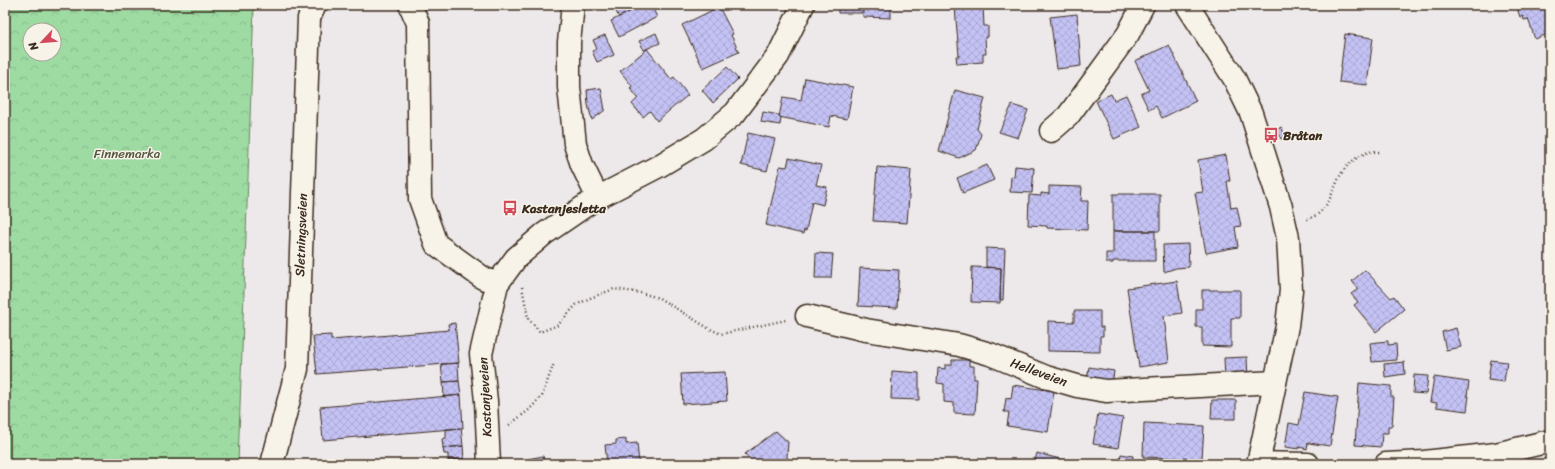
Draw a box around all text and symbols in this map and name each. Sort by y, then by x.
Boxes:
north arrow [22,22,62,62]
text: N [23,38,44,55]
place label: Bråtan [1283,124,1323,147]
bus stop icon: Bråtan [1262,126,1280,144]
park label: Finnemarka [94,142,161,165]
street label: Sletningsveien [288,193,314,277]
place label: Kastanjesletta [521,197,606,220]
bus stop icon: Kastanjesletta [501,199,519,217]
street label: Helleveien [1007,351,1071,393]
street label: Kastanjeveien [471,357,499,437]

